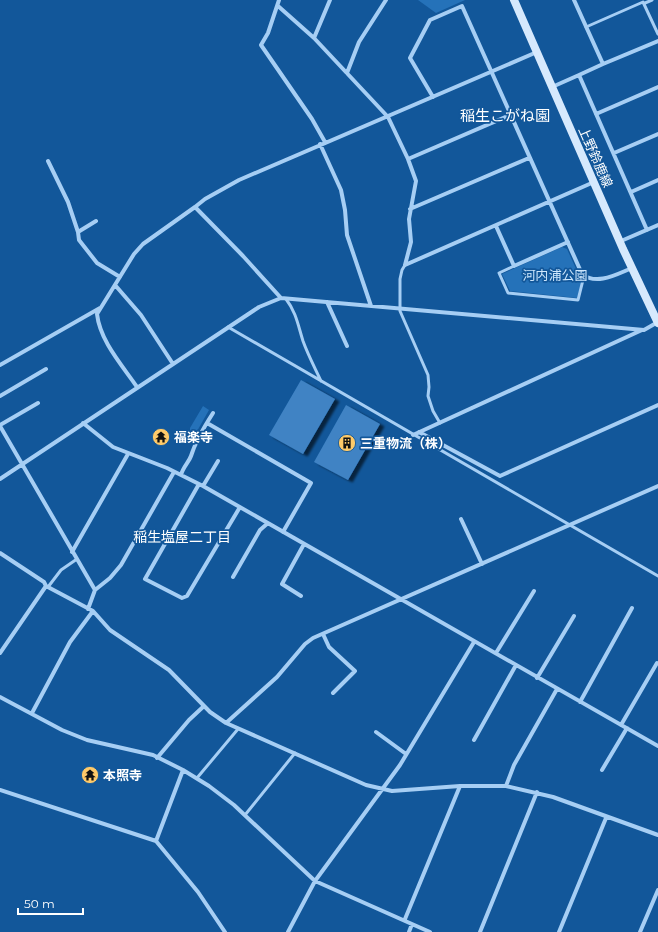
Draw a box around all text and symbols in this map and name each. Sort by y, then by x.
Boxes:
district label: 稲生こがね園 [460,106,550,125]
street label: 上野鈴鹿線 [575,124,617,190]
park label: 河内浦公園 [522,267,588,283]
temple icon: 福楽寺 [151,427,171,447]
place label: 福楽寺 [174,429,213,445]
building icon: 三重物流（株） [337,433,357,453]
place label: 三重物流（株） [360,435,451,451]
district label: 稲生塩屋二丁目 [133,528,231,546]
temple icon: 本照寺 [80,765,100,785]
place label: 本照寺 [103,767,142,783]
scale bar [18,890,83,916]
text: 50 m [24,896,55,911]

